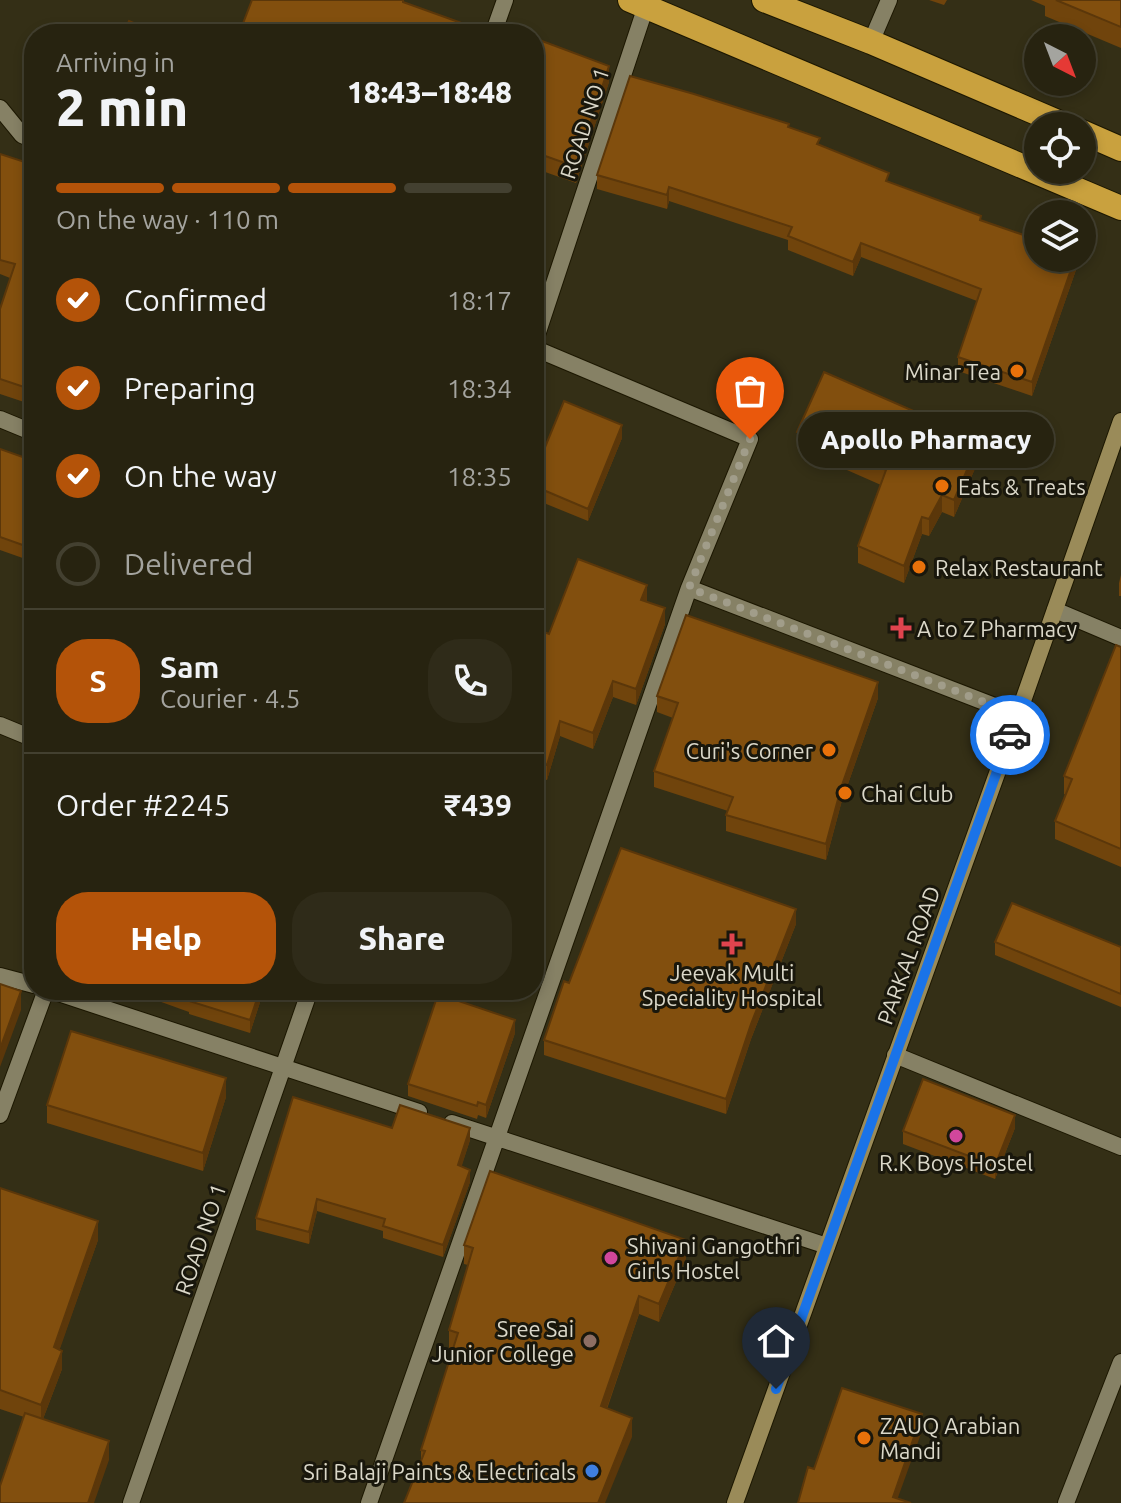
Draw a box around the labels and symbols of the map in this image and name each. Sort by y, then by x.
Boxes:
north arrow [1024,24,1096,96]
street label: ROAD NO 1 [554,64,614,182]
pin [716,357,784,439]
place label: Minar Tea [905,359,1001,384]
marker: Minar Tea [1008,362,1026,380]
callout: Apollo Pharmacy [798,411,1054,467]
place label: Eats & Treats [958,474,1086,499]
marker: Eats & Treats [933,477,951,495]
place label: Relax Restaurant [935,555,1103,580]
marker: Relax Restaurant [910,558,928,576]
place label: A to Z Pharmacy [917,616,1077,641]
marker: A to Z Pharmacy [892,619,910,637]
courier [970,695,1050,775]
place label: Curi's Corner [686,738,814,763]
marker: Curi's Corner [820,741,838,759]
place label: Chai Club [861,781,953,806]
marker: Chai Club [836,784,854,802]
street label: PARKAL ROAD [871,882,945,1028]
marker: Jeevak Multi Speciality Hospital [721,933,743,955]
place label: Jeevak Multi Speciality Hospital [642,960,822,1010]
marker: R.K Boys Hostel [947,1127,965,1145]
place label: R.K Boys Hostel [879,1150,1033,1175]
street label: ROAD NO 1 [169,1180,231,1298]
place label: Shivani Gangothri Girls Hostel [627,1233,800,1283]
marker: Shivani Gangothri Girls Hostel [602,1249,620,1267]
pin [742,1307,810,1389]
place label: Sree Sai Junior College [432,1316,574,1366]
marker: Sree Sai Junior College [581,1332,599,1350]
place label: ZAUQ Arabian Mandi [880,1413,1020,1463]
marker: ZAUQ Arabian Mandi [855,1429,873,1447]
place label: Sri Balaji Paints & Electricals [303,1459,576,1484]
marker: Sri Balaji Paints & Electricals [583,1462,601,1480]

